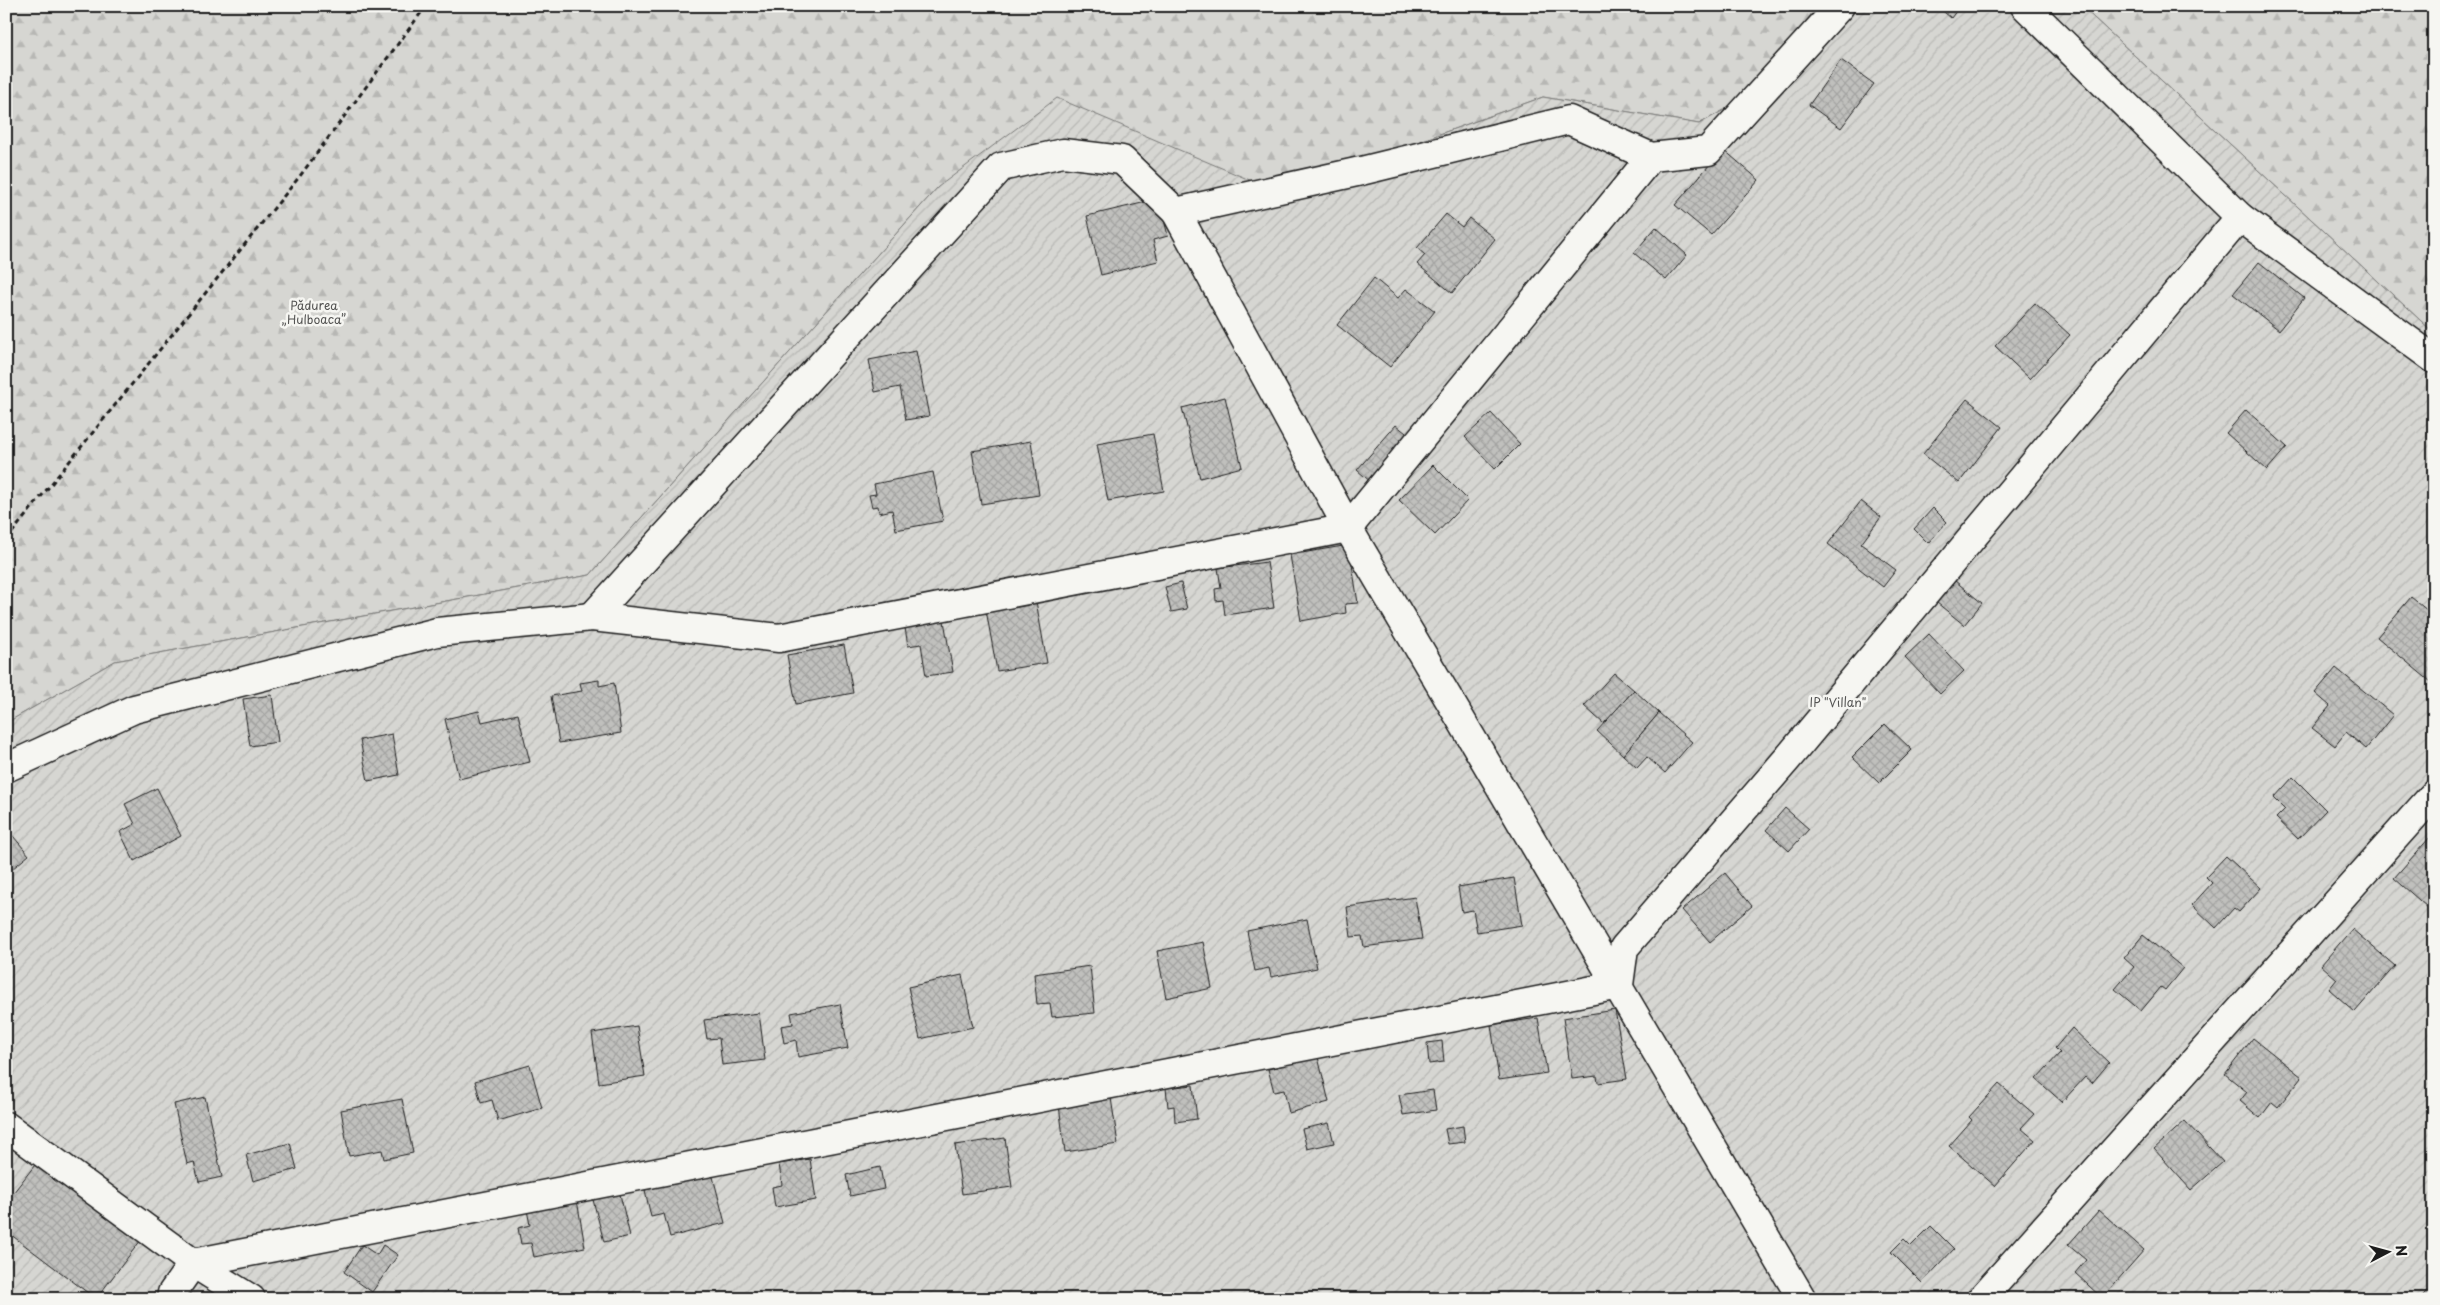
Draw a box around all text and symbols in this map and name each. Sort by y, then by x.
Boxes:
park label: Pădurea „Hulboaca” [282,296,346,328]
park label: IP "Villan" [1809,693,1867,711]
north arrow [2362,1228,2412,1278]
text: N [2390,1244,2412,1257]

